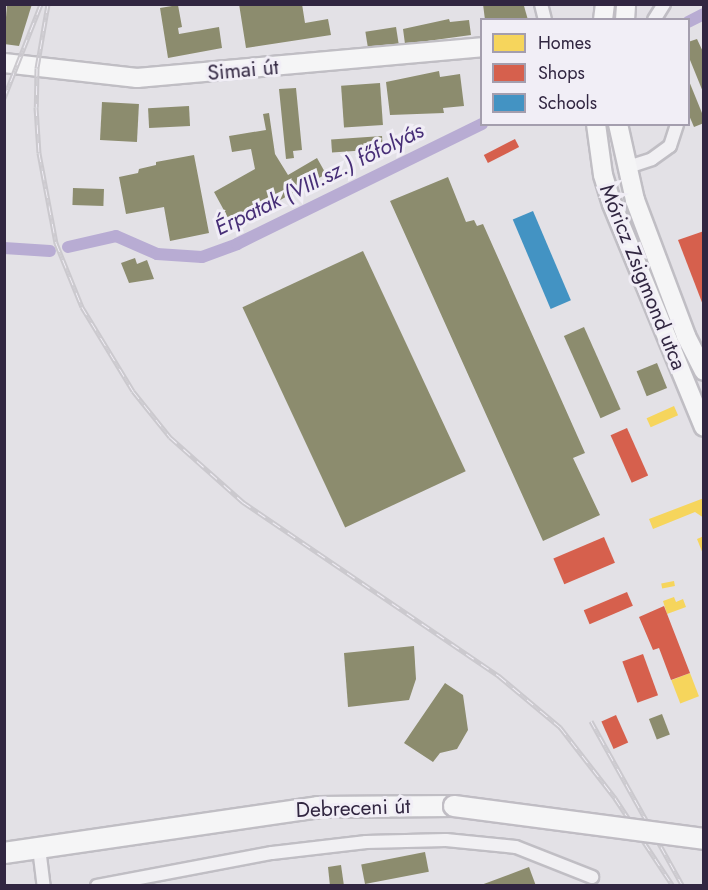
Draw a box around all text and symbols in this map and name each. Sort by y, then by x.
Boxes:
legend [480,18,690,126]
text: Homes [538,30,591,56]
street label: Simai út [206,54,280,86]
text: Shops [538,60,585,86]
text: Schools [538,90,597,116]
water label: Érpatak (VIII.sz.) főfolyás [210,117,428,241]
street label: Móricz Zsigmond utca [594,181,692,373]
street label: Debreceni út [295,793,411,823]

